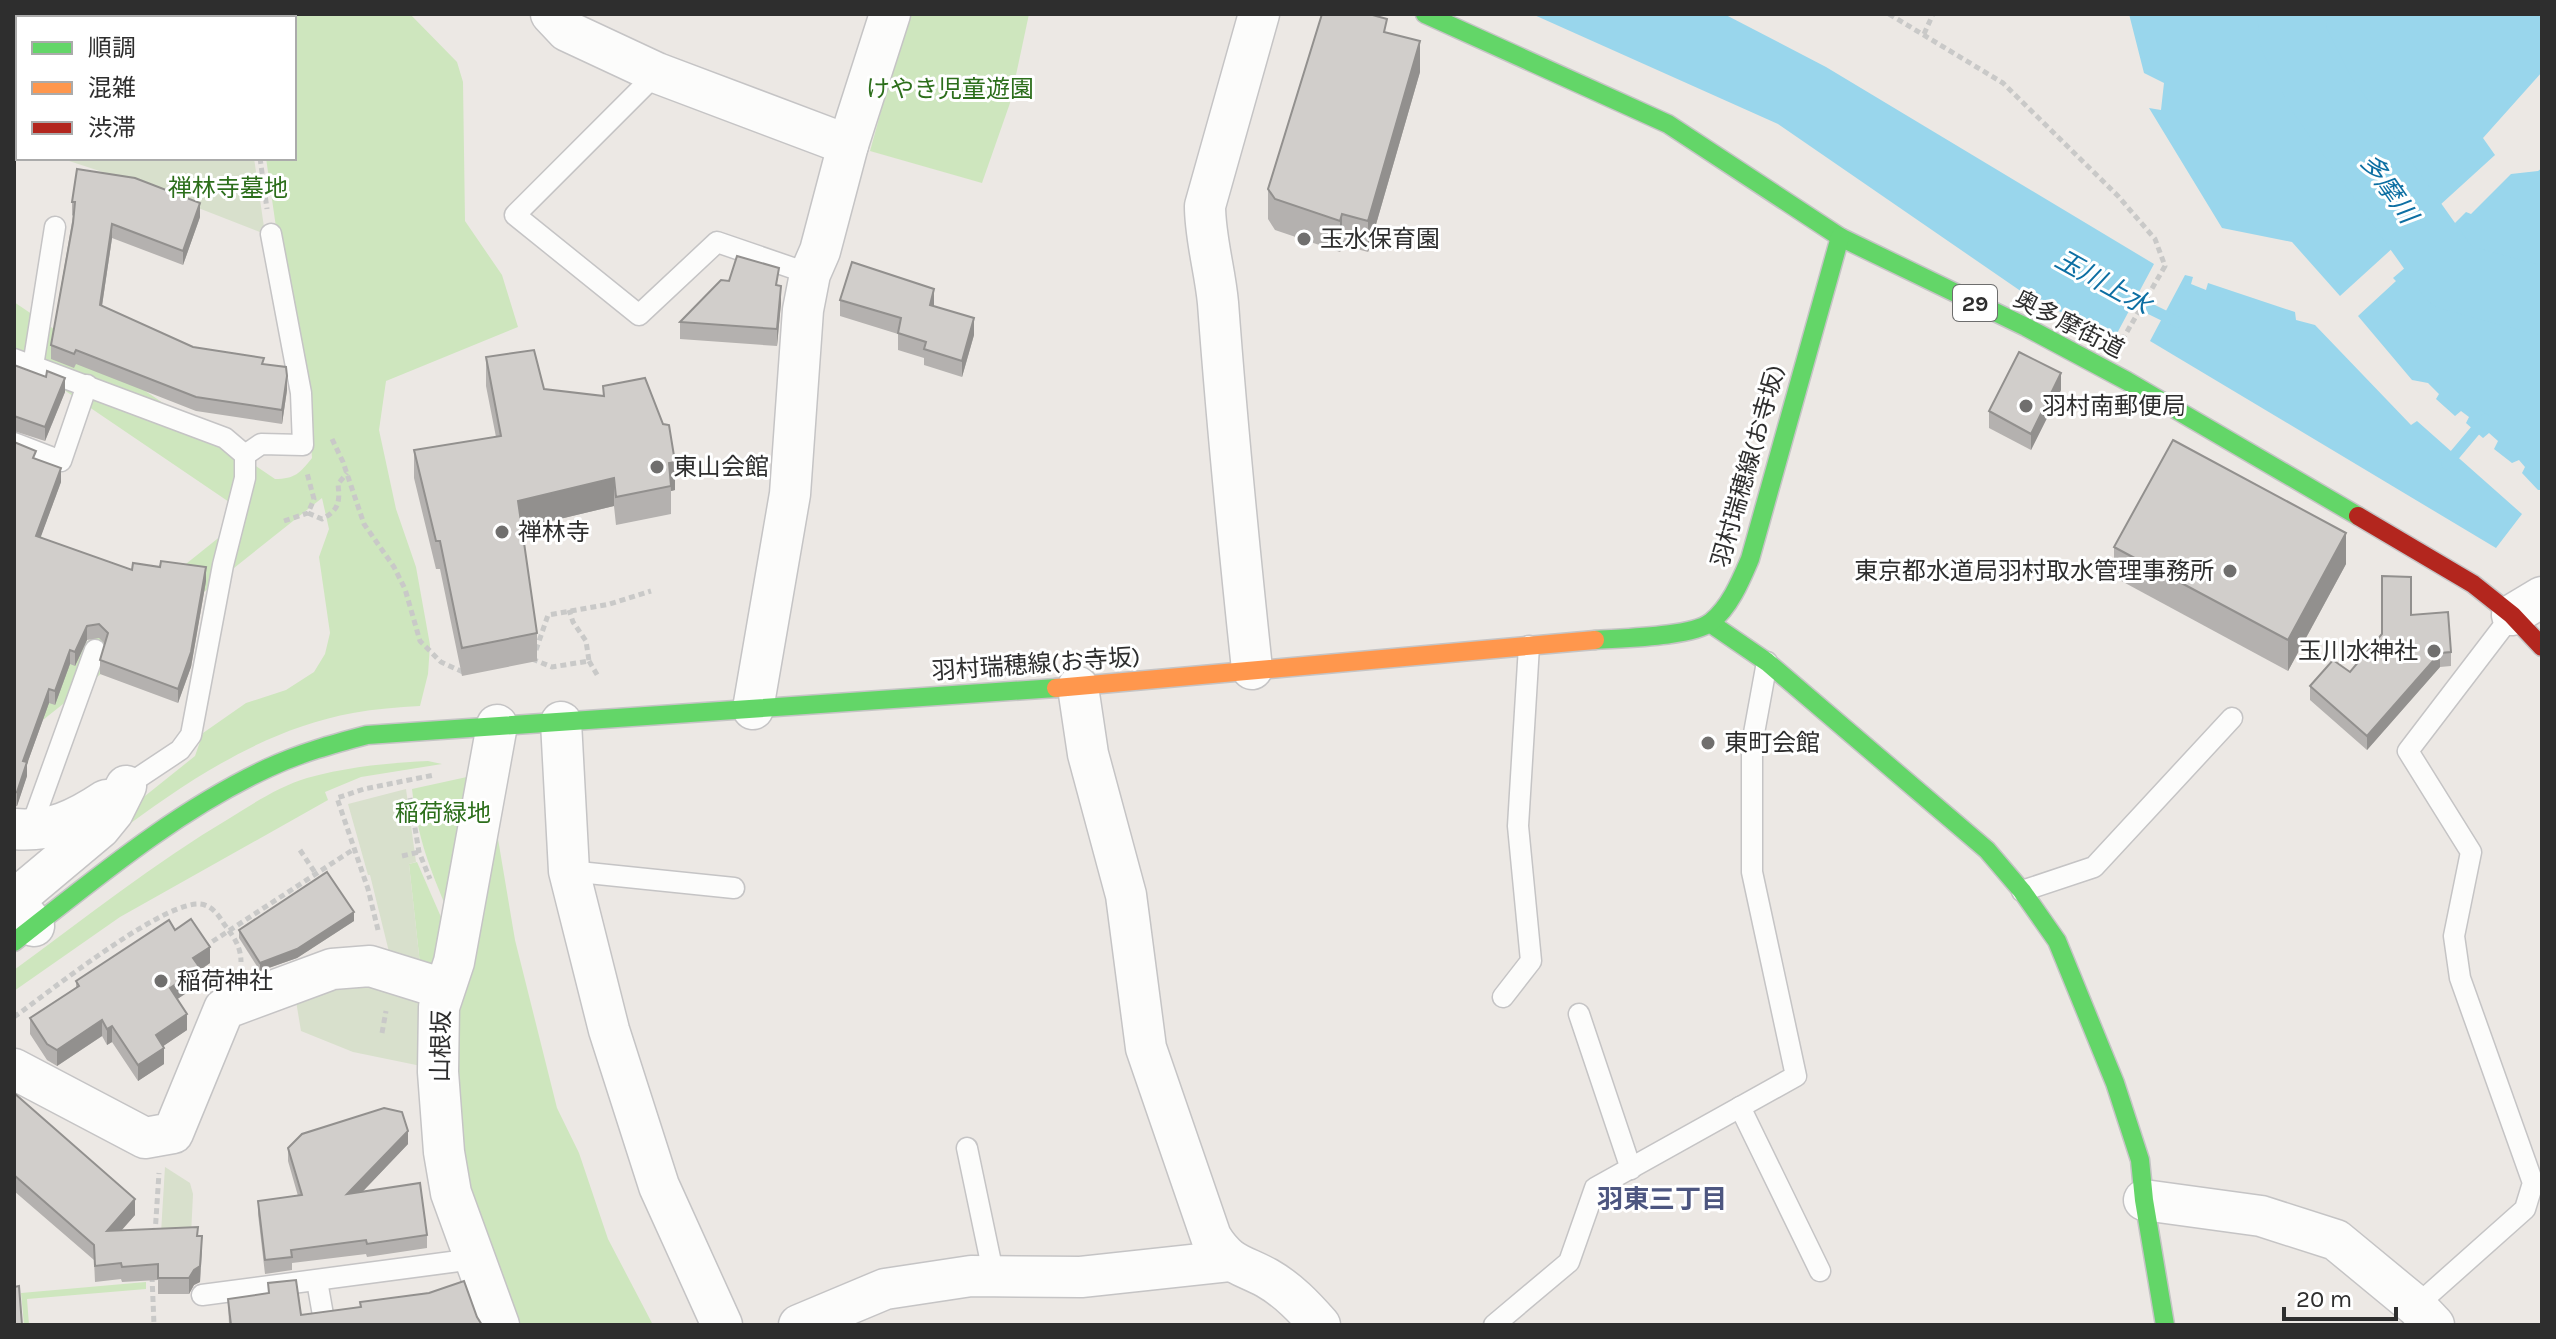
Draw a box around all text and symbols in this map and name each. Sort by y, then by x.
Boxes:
legend [16,16,296,160]
text: 順調 [88,34,136,62]
text: 混雑 [88,74,136,102]
park label: けやき児童遊園 [866,75,1034,103]
text: 渋滞 [88,114,136,142]
water label: 多摩川 [2354,147,2425,232]
park label: 禅林寺墓地 [168,174,288,202]
place label: 玉水保育園 [1320,225,1440,253]
marker: 玉水保育園 [1295,230,1313,248]
water label: 玉川上水 [2050,244,2158,323]
street label: 奥多摩街道 [2009,284,2129,364]
road number: 29 [1953,285,1997,321]
street label: 羽村瑞穂線(お寺坂) [1706,362,1790,570]
place label: 羽村南郵便局 [2042,392,2186,420]
marker: 羽村南郵便局 [2017,397,2035,415]
place label: 東山会館 [673,453,769,481]
marker: 東山会館 [648,458,666,476]
place label: 禅林寺 [518,518,590,546]
marker: 禅林寺 [493,523,511,541]
place label: 東京都水道局羽村取水管理事務所 [1854,557,2214,585]
marker: 東京都水道局羽村取水管理事務所 [2221,562,2239,580]
place label: 玉川水神社 [2298,637,2418,665]
marker: 玉川水神社 [2425,642,2443,660]
street label: 羽村瑞穂線(お寺坂) [931,643,1141,685]
place label: 東町会館 [1724,729,1820,757]
marker: 東町会館 [1699,734,1717,752]
park label: 稲荷緑地 [395,799,491,827]
place label: 稲荷神社 [177,967,273,995]
marker: 稲荷神社 [152,972,170,990]
street label: 山根坂 [426,1010,456,1082]
district label: 羽東三丁目 [1597,1184,1727,1215]
scale bar [2284,1271,2396,1321]
text: 20 m [2296,1285,2352,1313]

